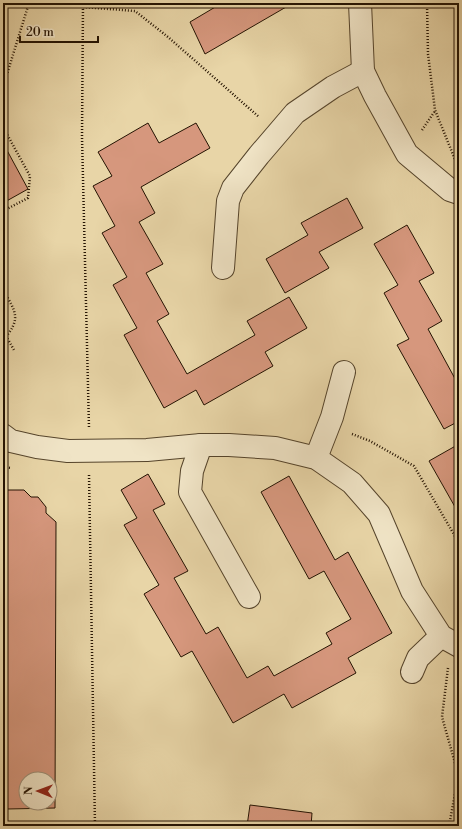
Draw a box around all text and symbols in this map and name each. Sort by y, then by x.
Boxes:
scale bar [20,18,98,44]
text: 20 m [26,25,54,40]
north arrow [18,771,58,811]
text: N [22,786,36,795]

